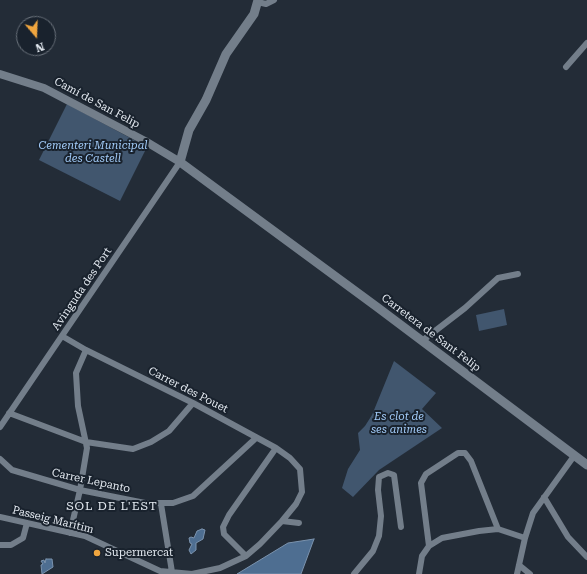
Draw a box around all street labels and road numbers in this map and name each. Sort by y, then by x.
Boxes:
street label: Camí de San Felip [52,75,142,131]
street label: Avinguda des Port [49,245,115,333]
street label: Carretera de Sant Felip [379,291,483,375]
street label: Carrer des Pouet [146,364,230,416]
street label: Carrer Lepanto [51,466,131,496]
street label: Passeig Marítim [11,503,95,537]

